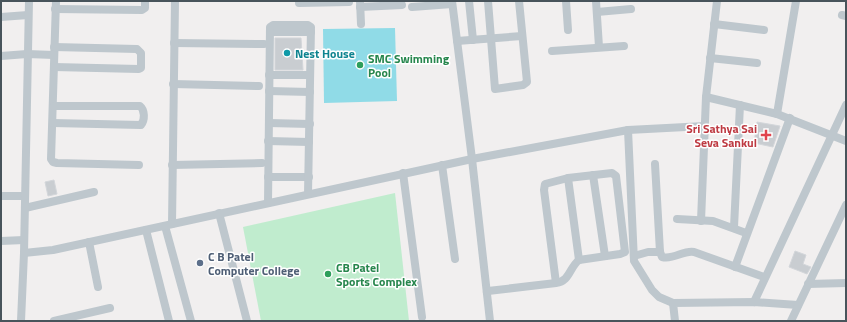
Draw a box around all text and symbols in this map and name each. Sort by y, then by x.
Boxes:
place label: Nest House [295,44,355,63]
marker: Nest House [282,48,292,58]
place label: SMC Swimming Pool [368,49,450,82]
marker: SMC Swimming Pool [355,60,365,70]
place label: Sri Sathya Sai Seva Sankul [686,119,757,152]
marker: Sri Sathya Sai Seva Sankul [760,129,772,141]
place label: C B Patel Computer College [208,247,300,280]
marker: C B Patel Computer College [195,258,205,268]
place label: CB Patel Sports Complex [336,258,417,291]
marker: CB Patel Sports Complex [323,269,333,279]

